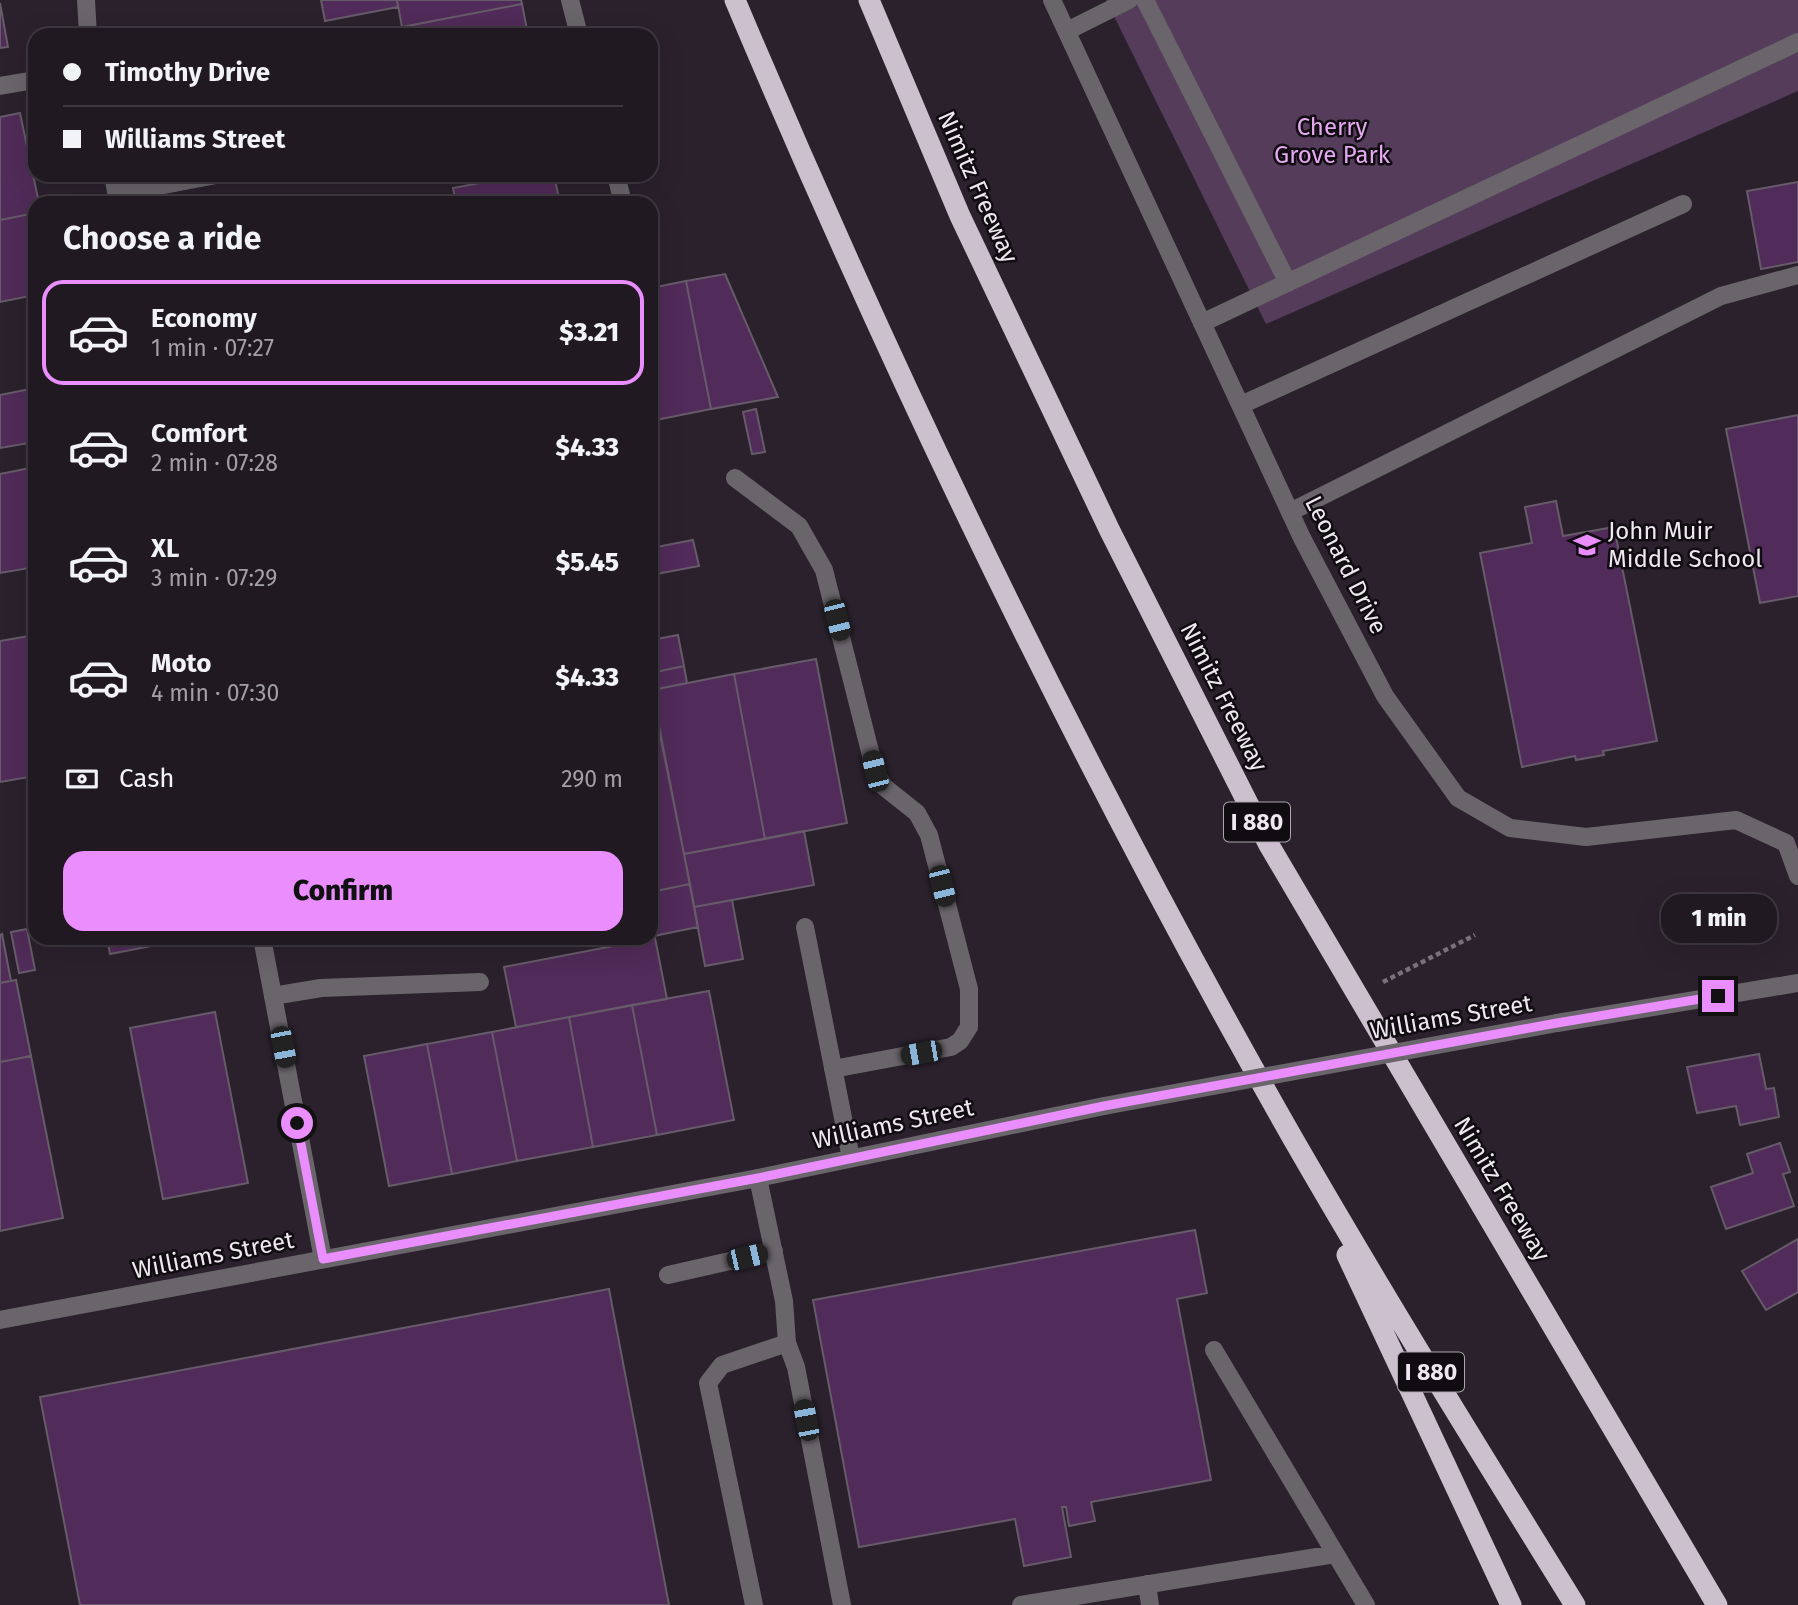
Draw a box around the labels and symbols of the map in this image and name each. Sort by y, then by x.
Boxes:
street label: Nimitz Freeway [932,107,1024,267]
park label: Cherry Grove Park [1274,113,1391,169]
street label: Leonard Drive [1299,491,1393,639]
place label: John Muir Middle School [1608,517,1762,573]
school or university icon: John Muir Middle School [1572,530,1602,560]
car [822,597,853,643]
street label: Nimitz Freeway [1175,618,1274,776]
car [860,748,891,794]
road number: I 880 [1224,802,1290,842]
car [927,863,958,909]
callout: 1 min [1660,894,1776,944]
route end [1702,980,1734,1012]
street label: Williams Street [1368,989,1534,1045]
car [269,1024,298,1070]
car [899,1039,944,1067]
street label: Williams Street [810,1093,976,1155]
route start [281,1107,313,1139]
street label: Nimitz Freeway [1448,1112,1556,1266]
street label: Williams Street [130,1226,296,1284]
car [725,1242,770,1272]
road number: I 880 [1398,1352,1464,1392]
car [792,1397,821,1443]

